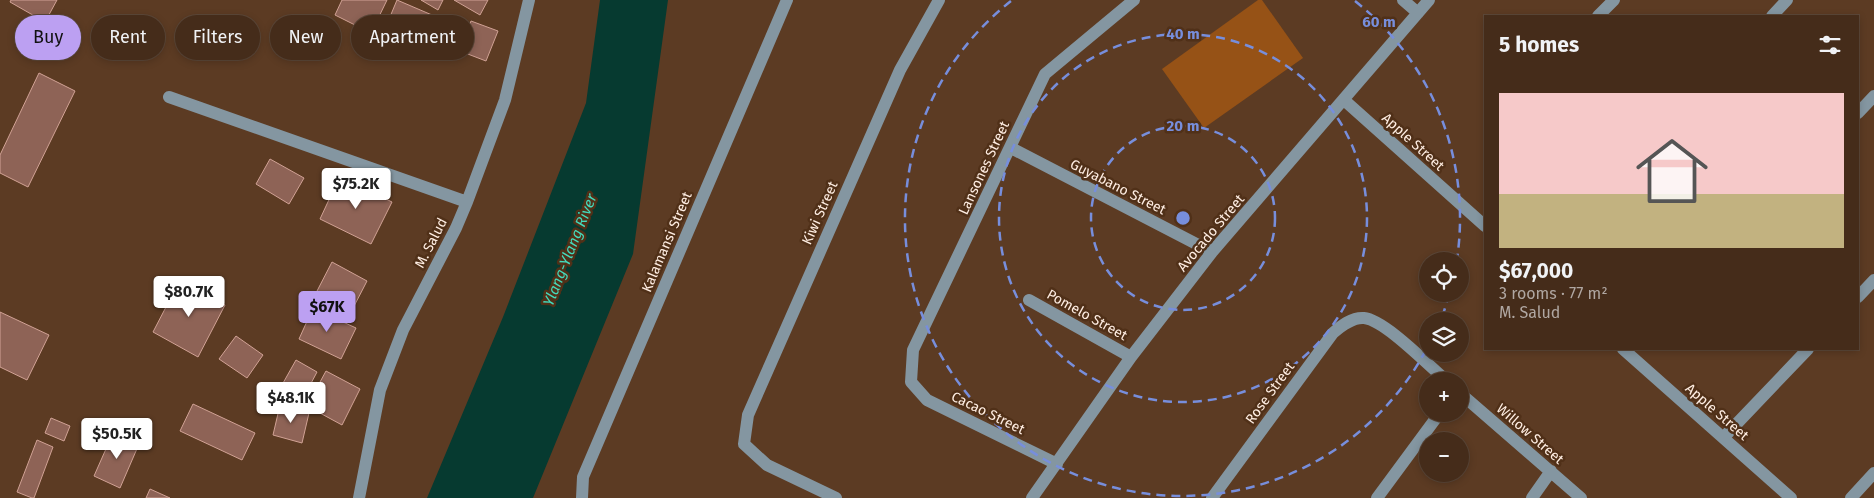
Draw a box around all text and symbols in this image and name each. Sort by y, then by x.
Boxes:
text: 60 m [1362,13,1396,31]
chip: Buy [15,15,81,60]
chip: Rent [91,15,165,60]
chip: Filters [175,15,260,60]
chip: New [270,15,341,60]
chip: Apartment [351,15,474,60]
text: 40 m [1166,25,1200,43]
icon: filters [1816,31,1844,59]
text: 5 homes [1499,32,1579,58]
street label: Apple Street [1378,110,1448,175]
text: 20 m [1167,117,1199,135]
street label: Lansones Street [955,118,1014,218]
icon: home [1627,126,1717,216]
street label: Guyabano Street [1067,156,1170,219]
pin: $75.2K [315,168,397,210]
text: $75.2K [333,174,379,193]
street label: Kiwi Street [798,178,842,247]
street label: Kalamansi Street [638,188,696,295]
water label: Ylang-Ylang River [539,190,601,309]
street label: Avocado Street [1174,190,1249,275]
centre of rings [1174,209,1192,227]
street label: M. Salud [411,215,451,271]
map controls [1419,252,1469,482]
button: locate [1419,252,1469,302]
text: $67,000 [1499,258,1573,284]
pin: $80.7K [148,276,230,318]
text: $80.7K [165,282,213,301]
text: 3 rooms · 77 m² [1499,284,1608,303]
street label: Pomelo Street [1044,286,1131,345]
pin: $67K [297,290,357,333]
text: $67K [309,297,345,316]
text: M. Salud [1499,303,1560,322]
button: layers [1419,312,1469,362]
street label: Rose Street [1242,358,1299,427]
button: + [1419,372,1469,422]
street label: Apple Street [1682,380,1753,445]
pin: $48.1K [250,382,332,424]
text: $48.1K [268,388,314,407]
street label: Cacao Street [949,388,1028,438]
street label: Willow Street [1493,400,1568,468]
pin: $50.5K [76,418,158,460]
text: $50.5K [92,424,142,443]
button: − [1419,432,1469,482]

